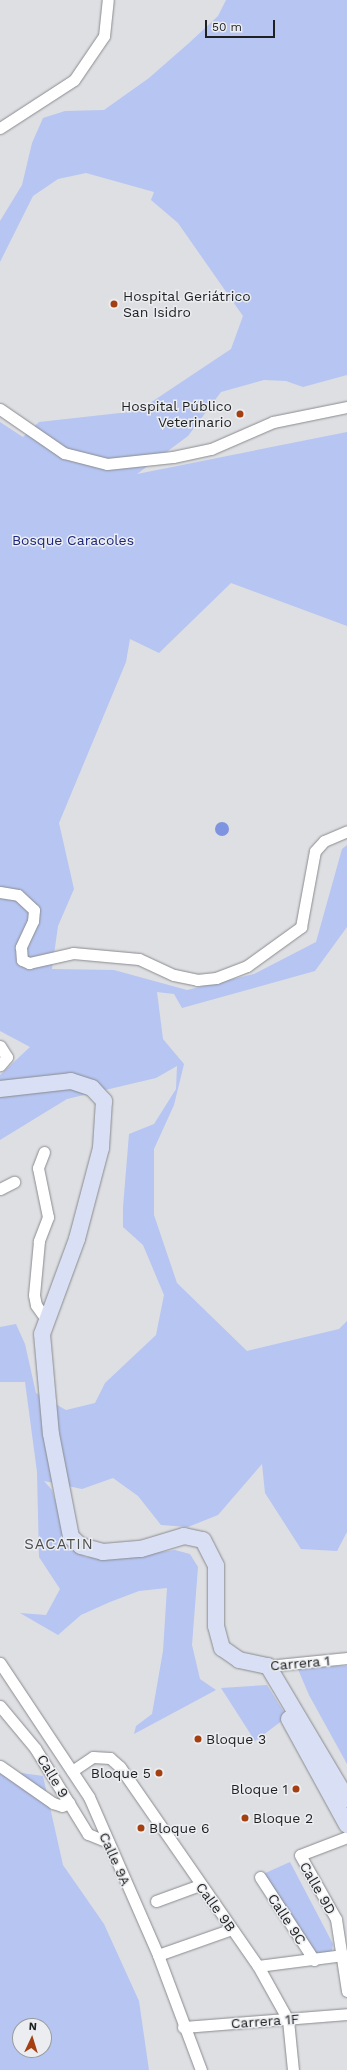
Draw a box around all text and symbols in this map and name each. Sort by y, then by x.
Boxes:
scale bar [207,12,277,38]
text: 50 m [212,20,242,34]
place label: Hospital Geriátrico San Isidro [123,288,251,320]
marker: Hospital Geriátrico San Isidro [108,298,120,310]
place label: Hospital Público Veterinario [121,398,232,430]
marker: Hospital Público Veterinario [235,409,245,419]
park label: Bosque Caracoles [12,532,134,548]
district label: SACATIN [24,1536,94,1554]
street label: Carrera 1 [269,1652,331,1674]
place label: Bloque 3 [206,1731,266,1747]
marker: Bloque 3 [193,1734,203,1744]
street label: Calle 9 [34,1751,72,1801]
place label: Bloque 5 [91,1765,151,1781]
marker: Bloque 5 [154,1768,164,1778]
place label: Bloque 1 [230,1781,288,1797]
marker: Bloque 1 [291,1784,301,1794]
place label: Bloque 2 [253,1810,313,1826]
marker: Bloque 2 [240,1813,250,1823]
place label: Bloque 6 [149,1820,210,1836]
marker: Bloque 6 [136,1823,146,1833]
street label: Calle 9A [96,1830,134,1888]
street label: Calle 9D [296,1859,340,1917]
street label: Calle 9B [193,1879,239,1935]
street label: Calle 9C [264,1890,310,1948]
street label: Carrera 1F [230,2010,300,2032]
north arrow [12,2018,52,2058]
text: N [28,2020,37,2033]

